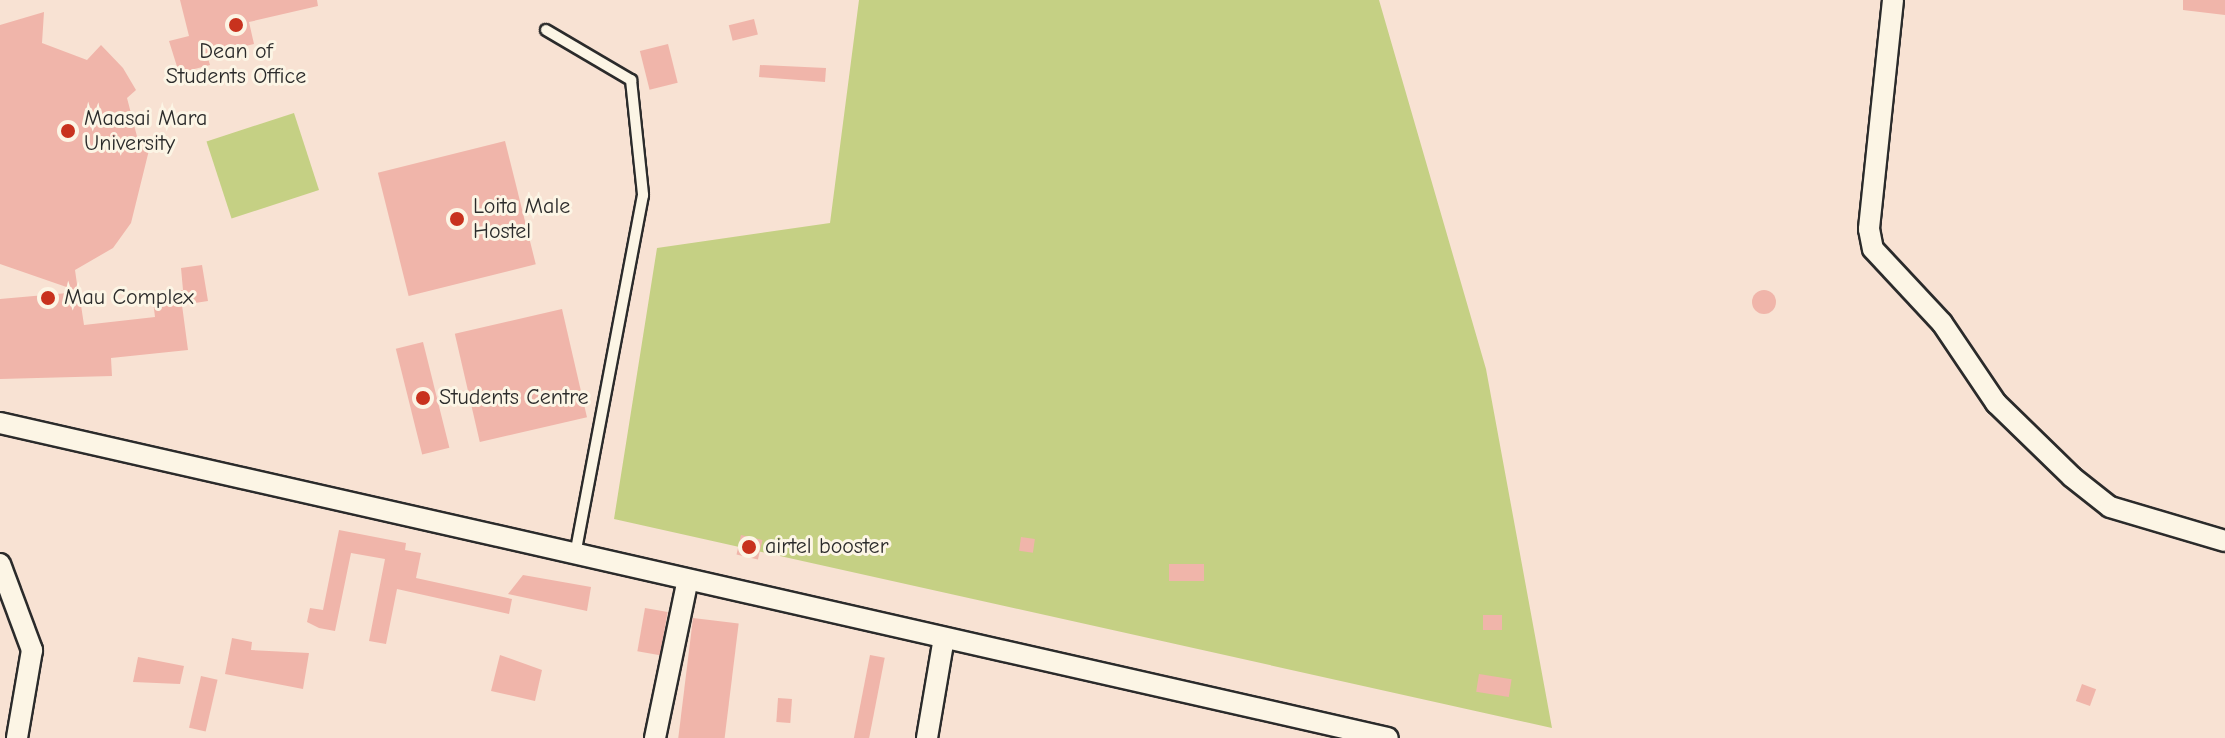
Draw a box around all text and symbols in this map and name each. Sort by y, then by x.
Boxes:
marker: Dean of Students Office [227,16,245,34]
place label: Dean of Students Office [166,38,306,90]
place label: Maasai Mara University [84,105,207,156]
marker: Maasai Mara University [59,122,77,140]
place label: Loita Male Hostel [473,193,570,244]
marker: Loita Male Hostel [448,210,466,228]
place label: Mau Complex [64,285,194,311]
marker: Mau Complex [39,289,57,307]
place label: Students Centre [439,385,589,411]
marker: Students Centre [414,389,432,407]
place label: airtel booster [765,534,888,560]
marker: airtel booster [740,538,758,556]

